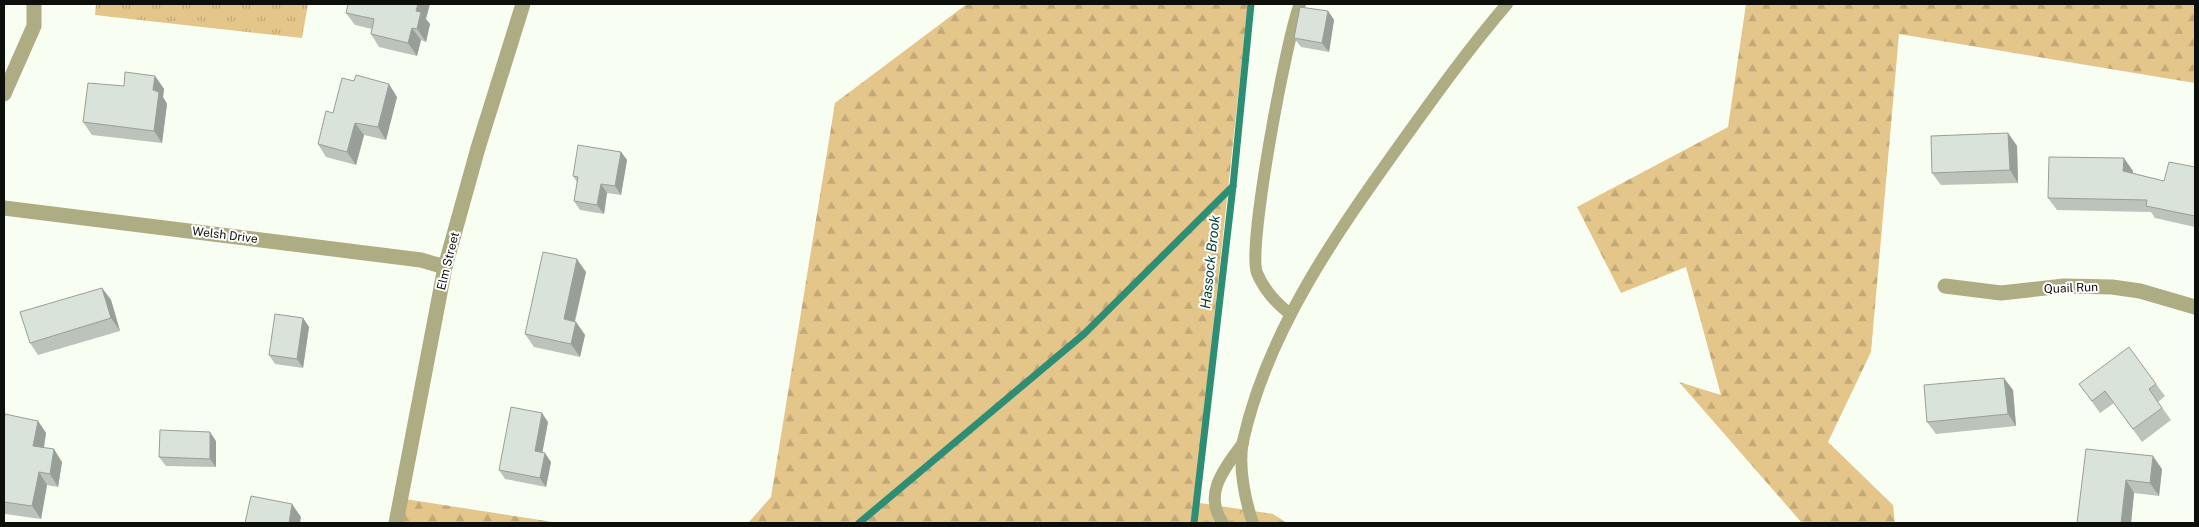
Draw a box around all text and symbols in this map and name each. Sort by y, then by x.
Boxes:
water label: Hassock Brook [1197,214,1223,310]
street label: Welsh Drive [192,224,259,246]
street label: Elm Street [434,230,462,291]
street label: Quail Run [2044,280,2098,296]

